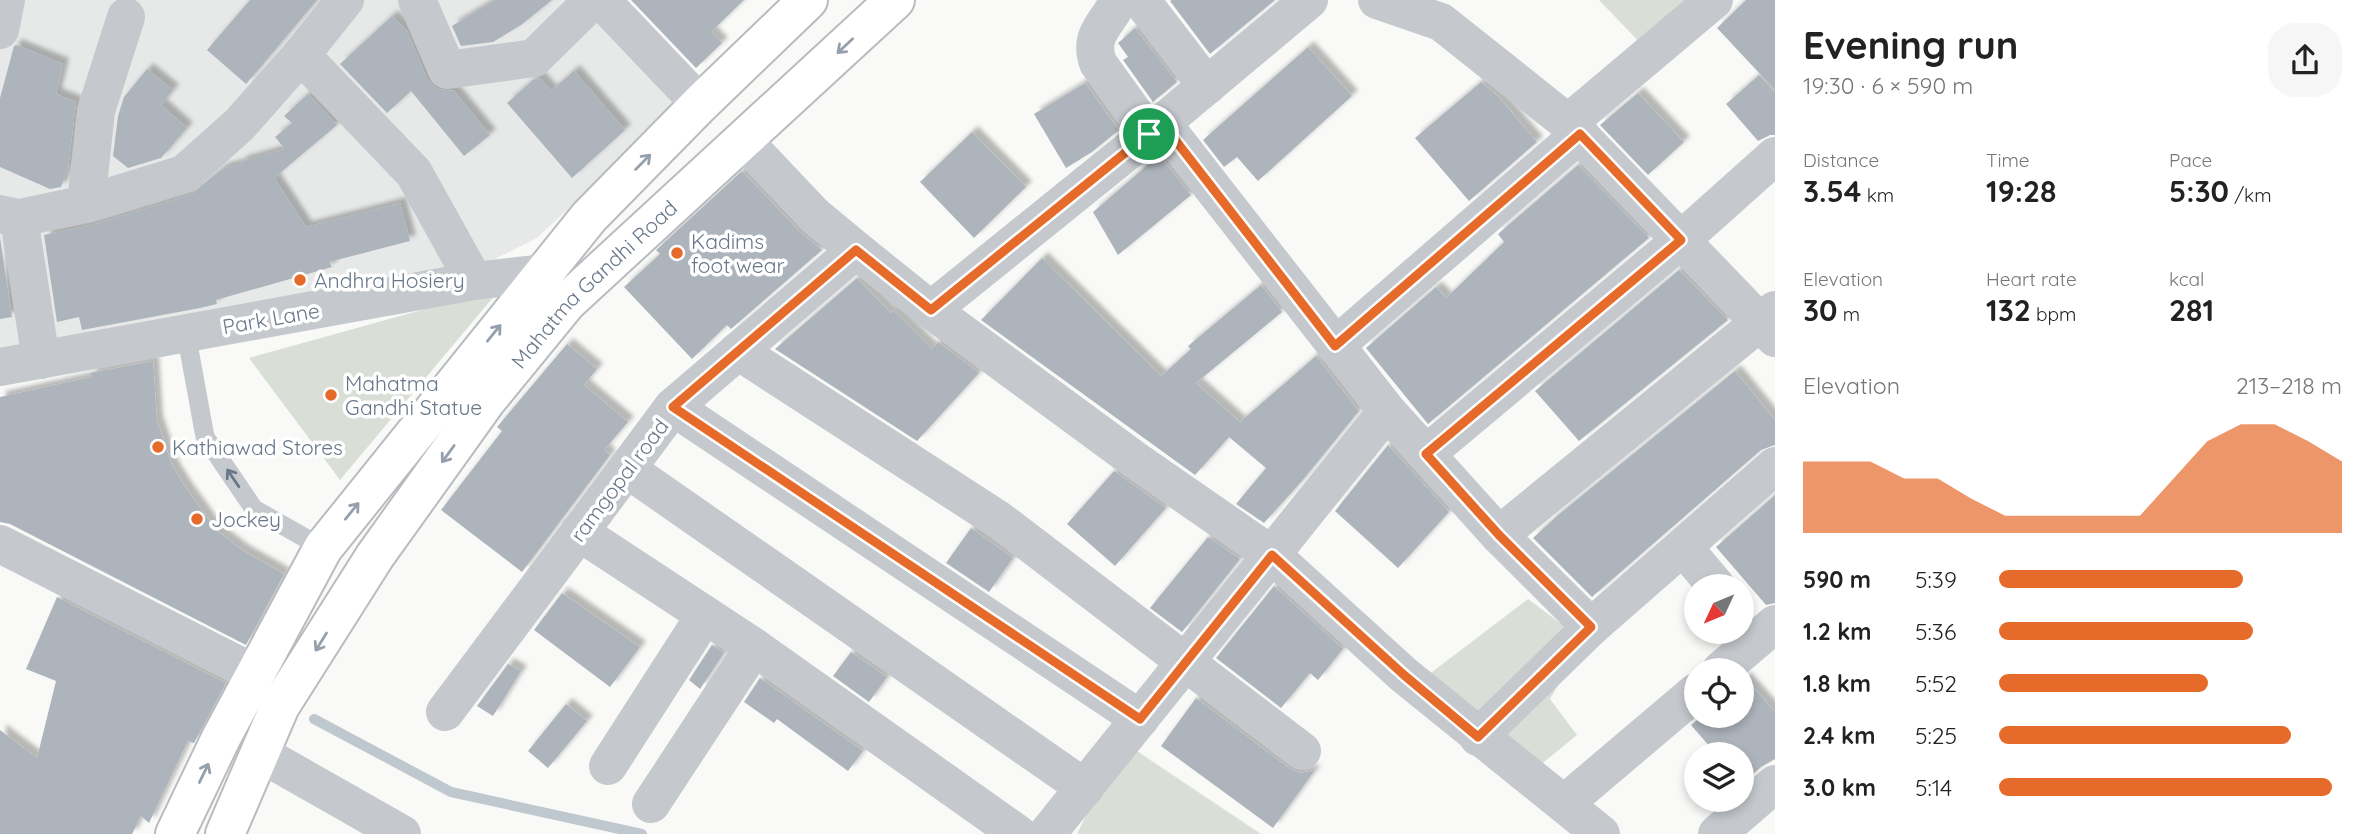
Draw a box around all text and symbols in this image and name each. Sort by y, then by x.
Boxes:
text: Evening run [1803,21,2018,69]
button: share [2268,23,2342,97]
one-way arrow [837,38,854,55]
text: 19:30 · 6 × 590 m [1803,71,1973,100]
pin [1119,104,1179,164]
icon: arrive [1130,115,1168,153]
text: Distance [1803,148,1879,172]
text: Time [1986,148,2030,172]
text: Pace [2169,148,2212,172]
one-way arrow [635,154,652,171]
text: 3.54 [1803,172,1862,210]
text: 19:28 [1986,172,2056,210]
text: 5:30 [2169,172,2229,210]
text: km [1862,183,1894,207]
text: /km [2229,183,2272,207]
street label: Mahatma Gandhi Road [505,194,682,373]
place label: Kadims foot wear [691,228,785,278]
marker: Kadims foot wear [669,245,685,261]
place label: Andhra Hosiery [314,267,465,293]
text: Elevation [1803,267,1883,291]
text: Heart rate [1986,267,2077,291]
text: kcal [2169,267,2204,291]
marker: Andhra Hosiery [292,272,308,288]
text: 30 [1803,291,1838,329]
text: 132 [1986,291,2031,329]
text: 281 [2169,291,2214,329]
street label: Park Lane [220,297,322,339]
text: m [1838,302,1860,326]
text: bpm [2031,302,2076,326]
one-way arrow [487,325,502,343]
place label: Mahatma Gandhi Statue [345,370,482,420]
text: Elevation [1803,371,1900,400]
text: 213–218 m [2236,371,2342,400]
marker: Mahatma Gandhi Statue [323,387,339,403]
street label: ramgopal road [564,414,674,546]
place label: Kathiawad Stores [172,434,343,460]
marker: Kathiawad Stores [150,439,166,455]
one-way arrow [441,444,455,463]
one-way arrow [226,469,240,488]
one-way arrow [345,503,360,521]
place label: Jockey [211,506,281,532]
marker: Jockey [189,511,205,527]
text: 590 m [1803,565,1871,594]
text: 5:39 [1915,565,1957,594]
north arrow [1684,574,1754,644]
map controls [1684,574,1754,812]
text: 1.2 km [1803,617,1872,646]
text: 5:36 [1915,617,1956,646]
one-way arrow [313,632,328,651]
button: locate [1684,658,1754,728]
text: 1.8 km [1803,669,1871,698]
text: 5:52 [1915,669,1957,698]
text: 2.4 km [1803,721,1875,750]
text: 5:25 [1915,721,1957,750]
button: layers [1684,742,1754,812]
one-way arrow [198,763,212,784]
text: 3.0 km [1803,773,1876,802]
text: 5:14 [1915,773,1952,802]

